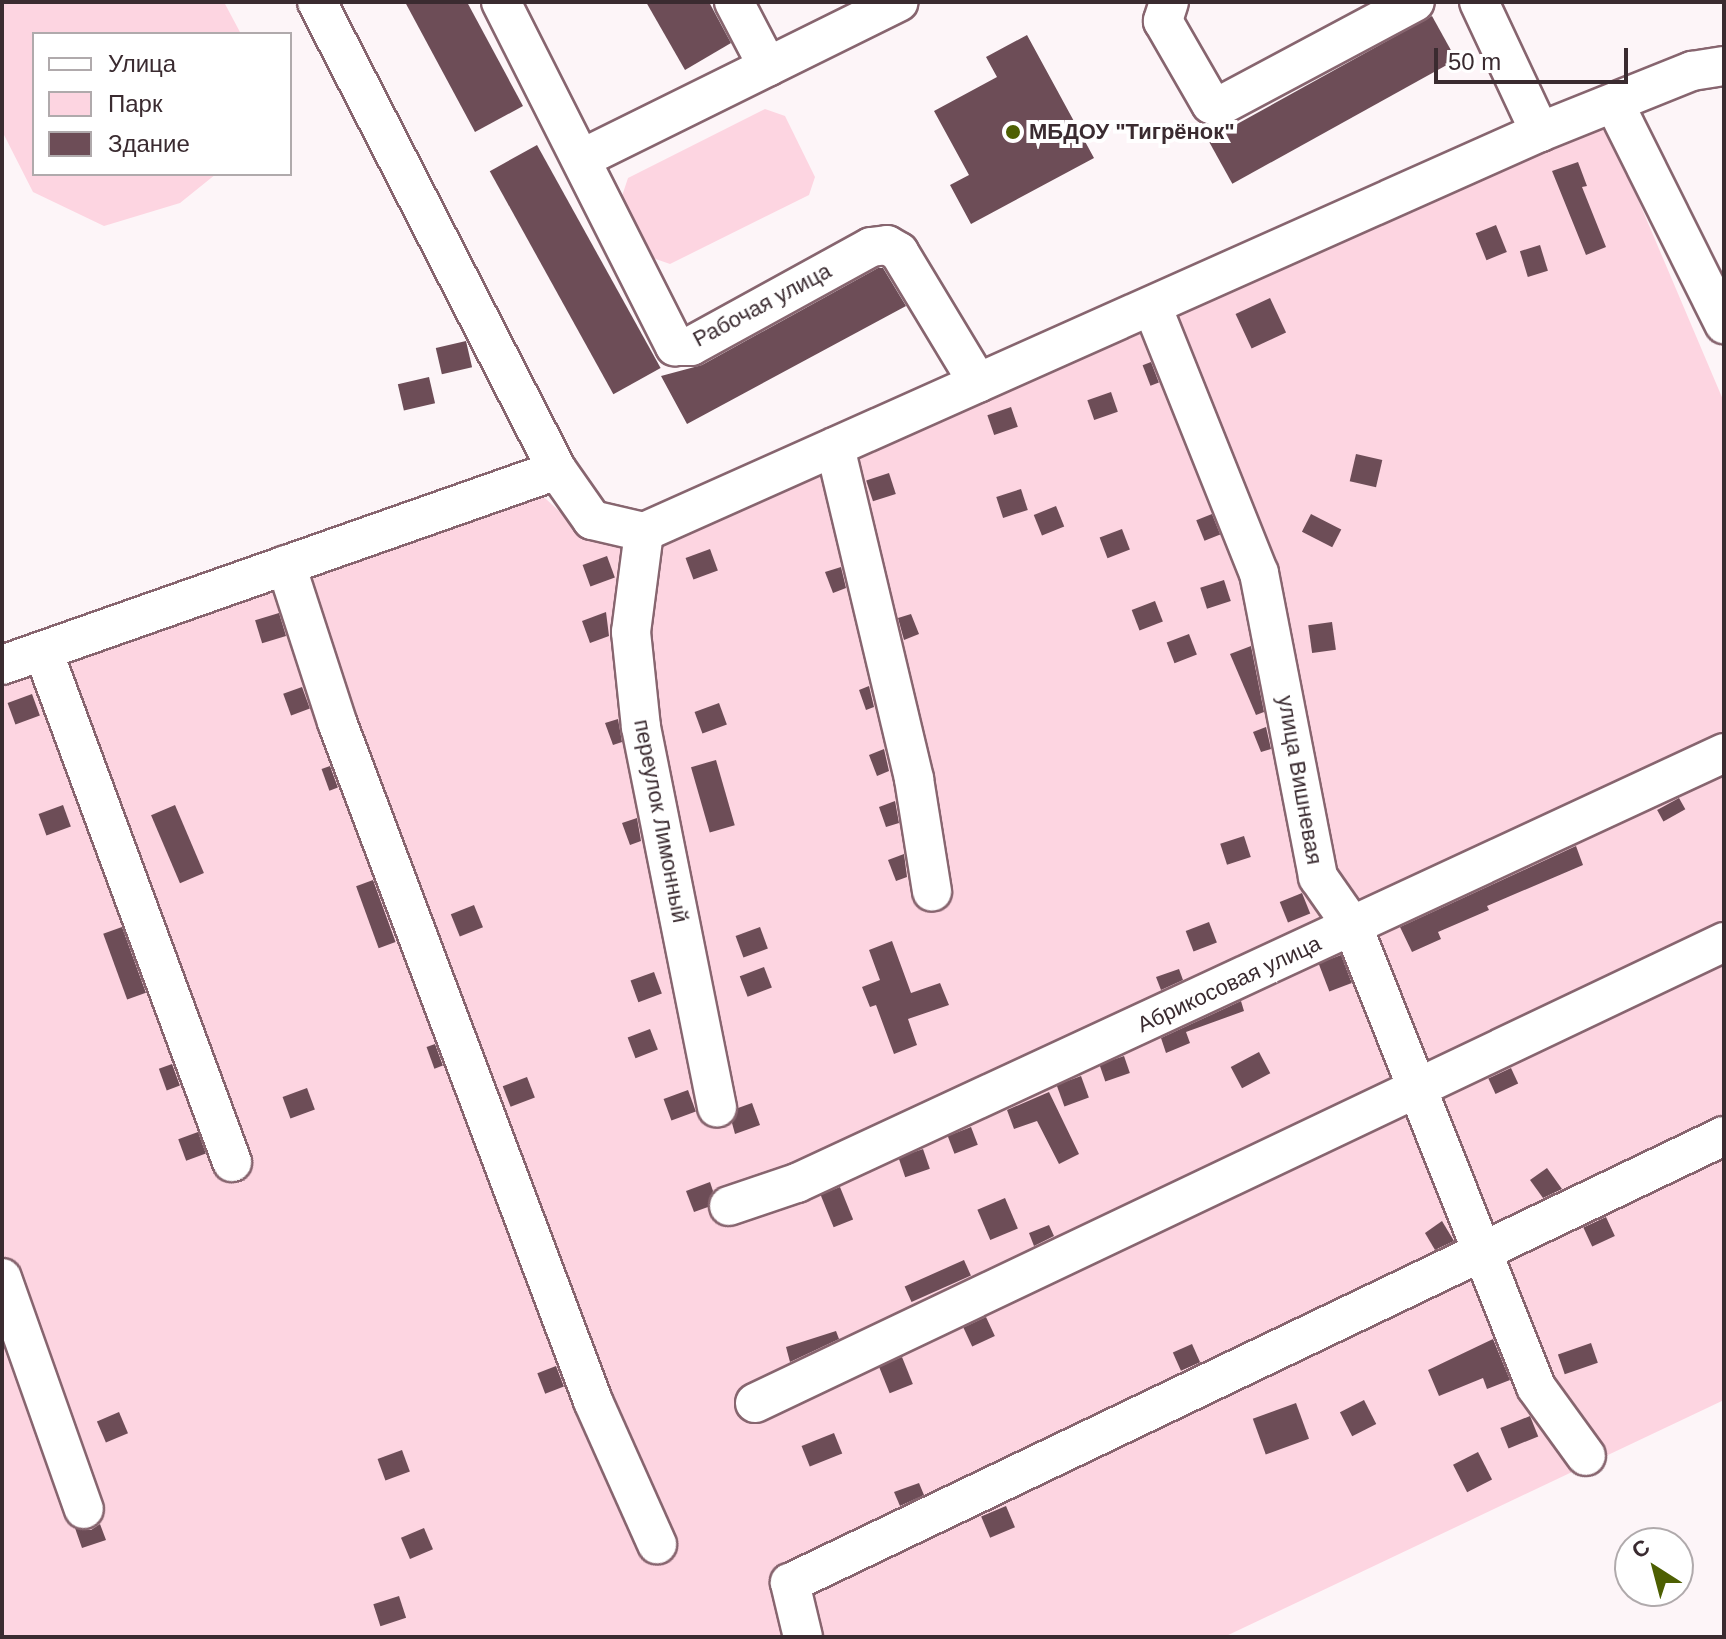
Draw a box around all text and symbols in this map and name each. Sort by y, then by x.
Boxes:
legend [32,32,292,176]
scale bar [1438,32,1632,82]
text: 50 m [1448,48,1501,75]
text: Улица [108,50,176,77]
text: Парк [108,90,162,117]
place label: МБДОУ "Тигрёнок" [1029,119,1235,145]
marker: МБДОУ "Тигрёнок" [1004,123,1022,141]
text: Здание [108,130,190,157]
street label: Рабочая улица [688,257,836,353]
street label: улица Вишневая [1272,693,1328,867]
street label: переулок Лимонный [628,717,694,925]
street label: Абрикосовая улица [1133,930,1325,1038]
north arrow [1614,1527,1694,1607]
text: С [1627,1534,1655,1564]

